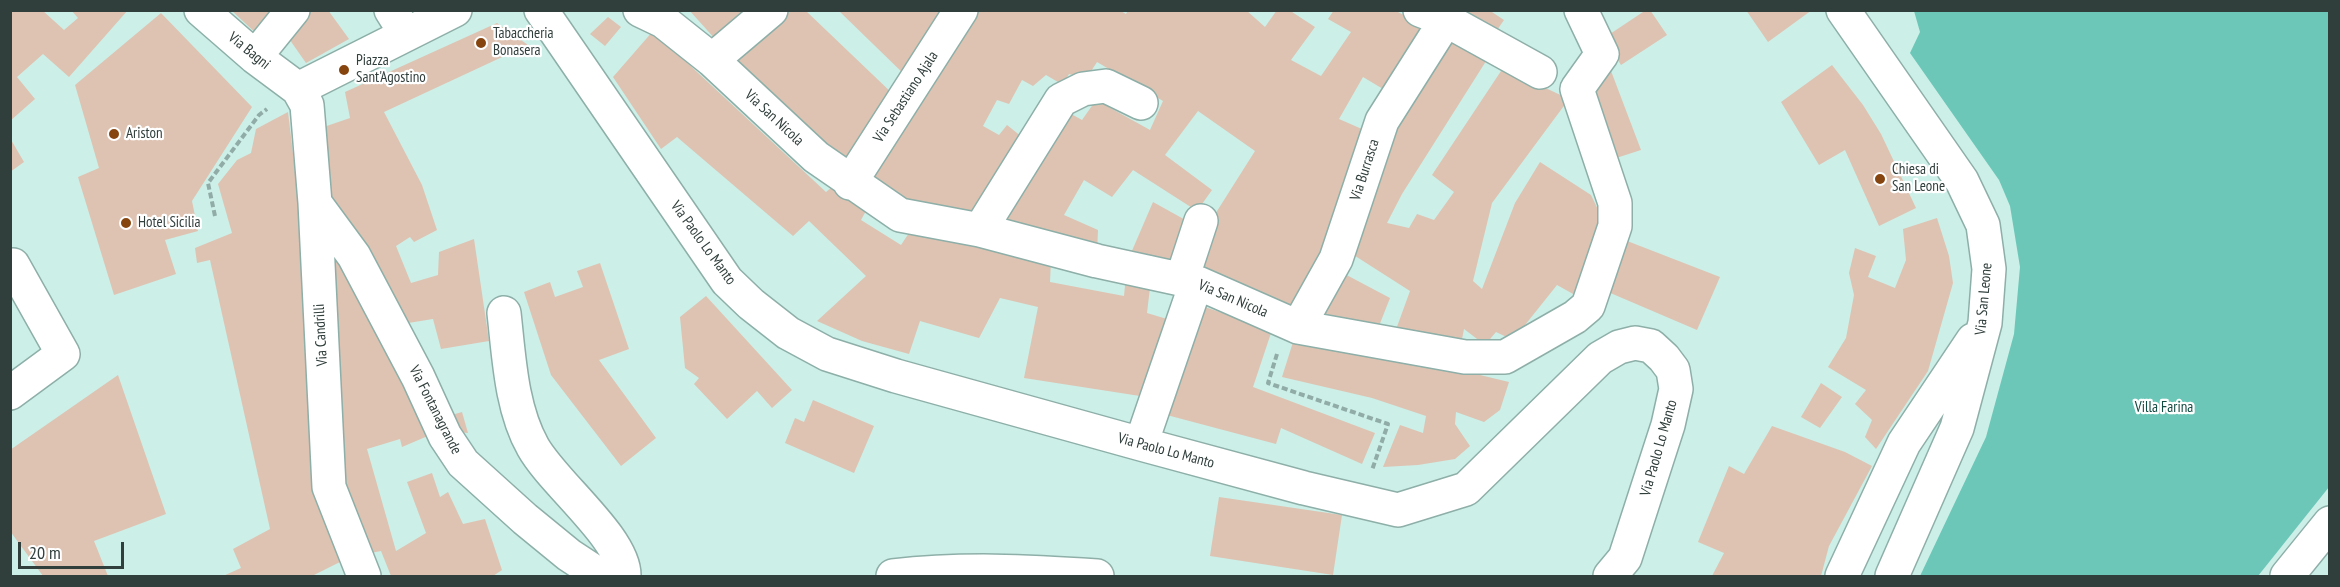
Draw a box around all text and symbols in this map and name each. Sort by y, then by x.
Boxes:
place label: Tabaccheria Bonasera [493,25,554,60]
street label: Via Bagni [224,29,274,73]
marker: Tabaccheria Bonasera [474,36,488,50]
street label: Via Sebastiano Ajala [870,48,942,146]
place label: Piazza Sant'Agostino [356,52,426,87]
marker: Piazza Sant'Agostino [337,63,351,77]
street label: Via San Nicola [741,86,807,150]
place label: Ariston [126,125,163,143]
marker: Ariston [107,127,121,141]
street label: Via Burrasca [1347,137,1383,203]
place label: Chiesa di San Leone [1892,161,1945,196]
marker: Chiesa di San Leone [1873,172,1887,186]
street label: Via Paolo Lo Manto [667,198,739,288]
place label: Hotel Sicilia [138,214,200,232]
marker: Hotel Sicilia [119,216,133,230]
street label: Via San Leone [1972,262,1996,336]
street label: Via San Nicola [1195,276,1271,322]
street label: Via Candrilli [310,303,332,367]
street label: Via Fontanagrande [405,363,465,457]
street label: Via Paolo Lo Manto [1637,398,1681,498]
park label: Villa Farina [2135,399,2193,417]
street label: Via Paolo Lo Manto [1116,429,1216,473]
scale bar [21,530,128,568]
text: 20 m [29,541,61,564]

